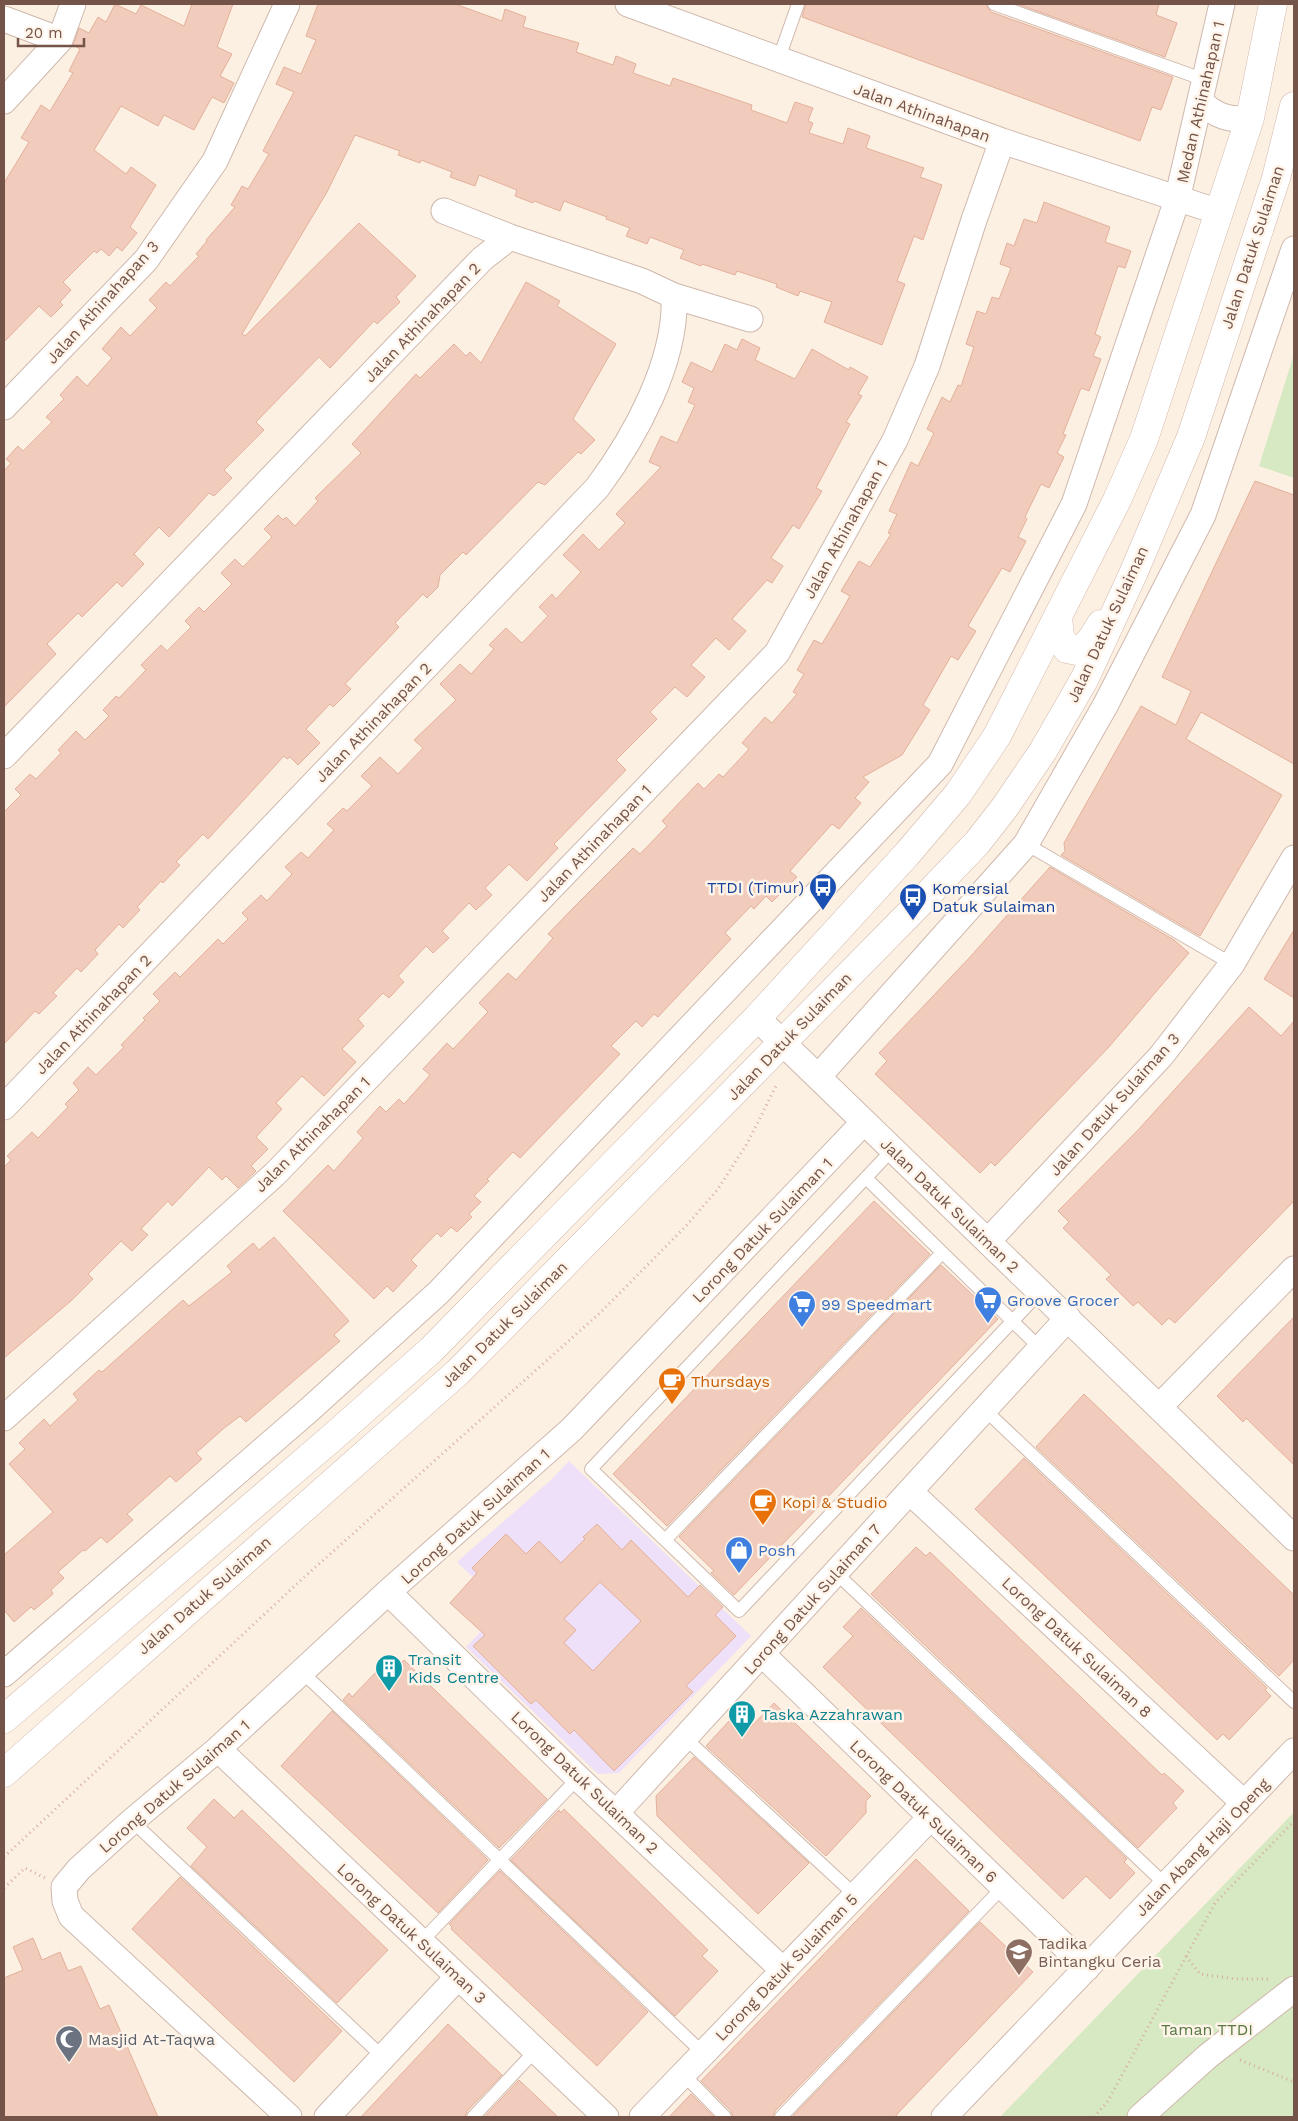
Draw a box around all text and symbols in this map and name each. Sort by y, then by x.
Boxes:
scale bar [18,15,84,47]
street label: Medan Athinahapan 1 [1173,19,1228,185]
text: 20 m [25,24,63,42]
street label: Jalan Athinahapan [851,79,993,146]
street label: Jalan Datuk Sulaiman [1217,163,1288,331]
street label: Jalan Athinahapan 3 [42,237,163,368]
street label: Jalan Athinahapan 2 [360,259,484,386]
street label: Jalan Athinahapan 1 [799,457,891,602]
street label: Jalan Datuk Sulaiman [1063,543,1152,706]
street label: Jalan Athinahapan 2 [311,659,435,786]
street label: Jalan Athinahapan 1 [533,781,655,906]
bus stop icon: TTDI (Timur) [808,872,838,911]
place label: TTDI (Timur) [707,878,804,897]
place label: Komersial Datuk Sulaiman [932,879,1056,916]
bus stop icon: Komersial Datuk Sulaiman [898,882,928,921]
street label: Jalan Athinahapan 2 [31,951,155,1078]
street label: Jalan Datuk Sulaiman [723,968,855,1104]
street label: Jalan Datuk Sulaiman 3 [1045,1029,1183,1180]
street label: Jalan Athinahapan 1 [251,1073,374,1196]
street label: Jalan Datuk Sulaiman 2 [876,1134,1023,1277]
street label: Lorong Datuk Sulaiman 1 [688,1154,836,1307]
street label: Jalan Datuk Sulaiman [437,1257,571,1391]
supermarket icon: Groove Grocer [973,1285,1003,1324]
supermarket icon: 99 Speedmart [787,1289,817,1328]
place label: Groove Grocer [1007,1291,1120,1310]
place label: 99 Speedmart [821,1295,932,1314]
cafe icon: Thursdays [657,1366,687,1405]
place label: Thursdays [691,1372,770,1391]
street label: Lorong Datuk Sulaiman 1 [397,1445,554,1588]
cafe icon: Kopi & Studio [748,1487,778,1526]
place label: Kopi & Studio [782,1493,887,1512]
street label: Lorong Datuk Sulaiman 7 [740,1520,885,1679]
street label: Jalan Datuk Sulaiman [134,1532,275,1659]
shop icon: Posh [724,1535,754,1574]
place label: Posh [758,1541,796,1560]
street label: Lorong Datuk Sulaiman 8 [998,1573,1155,1722]
place label: Transit Kids Centre [408,1650,499,1687]
building icon: Transit Kids Centre [374,1653,404,1692]
building icon: Taska Azzahrawan [727,1699,757,1738]
place label: Taska Azzahrawan [761,1705,903,1724]
street label: Lorong Datuk Sulaiman 2 [507,1707,662,1858]
street label: Lorong Datuk Sulaiman 1 [95,1716,254,1857]
street label: Lorong Datuk Sulaiman 6 [846,1736,1001,1887]
street label: Jalan Abang Haji Openg [1132,1774,1274,1920]
street label: Lorong Datuk Sulaiman 3 [333,1859,490,2007]
street label: Lorong Datuk Sulaiman 5 [711,1890,862,2045]
place label: Tadika Bintangku Ceria [1038,1934,1161,1971]
school or university icon: Tadika Bintangku Ceria [1004,1937,1034,1976]
park label: Taman TTDI [1161,2020,1253,2039]
mosque icon: Masjid At-Taqwa [54,2024,84,2063]
place label: Masjid At-Taqwa [88,2030,215,2049]

